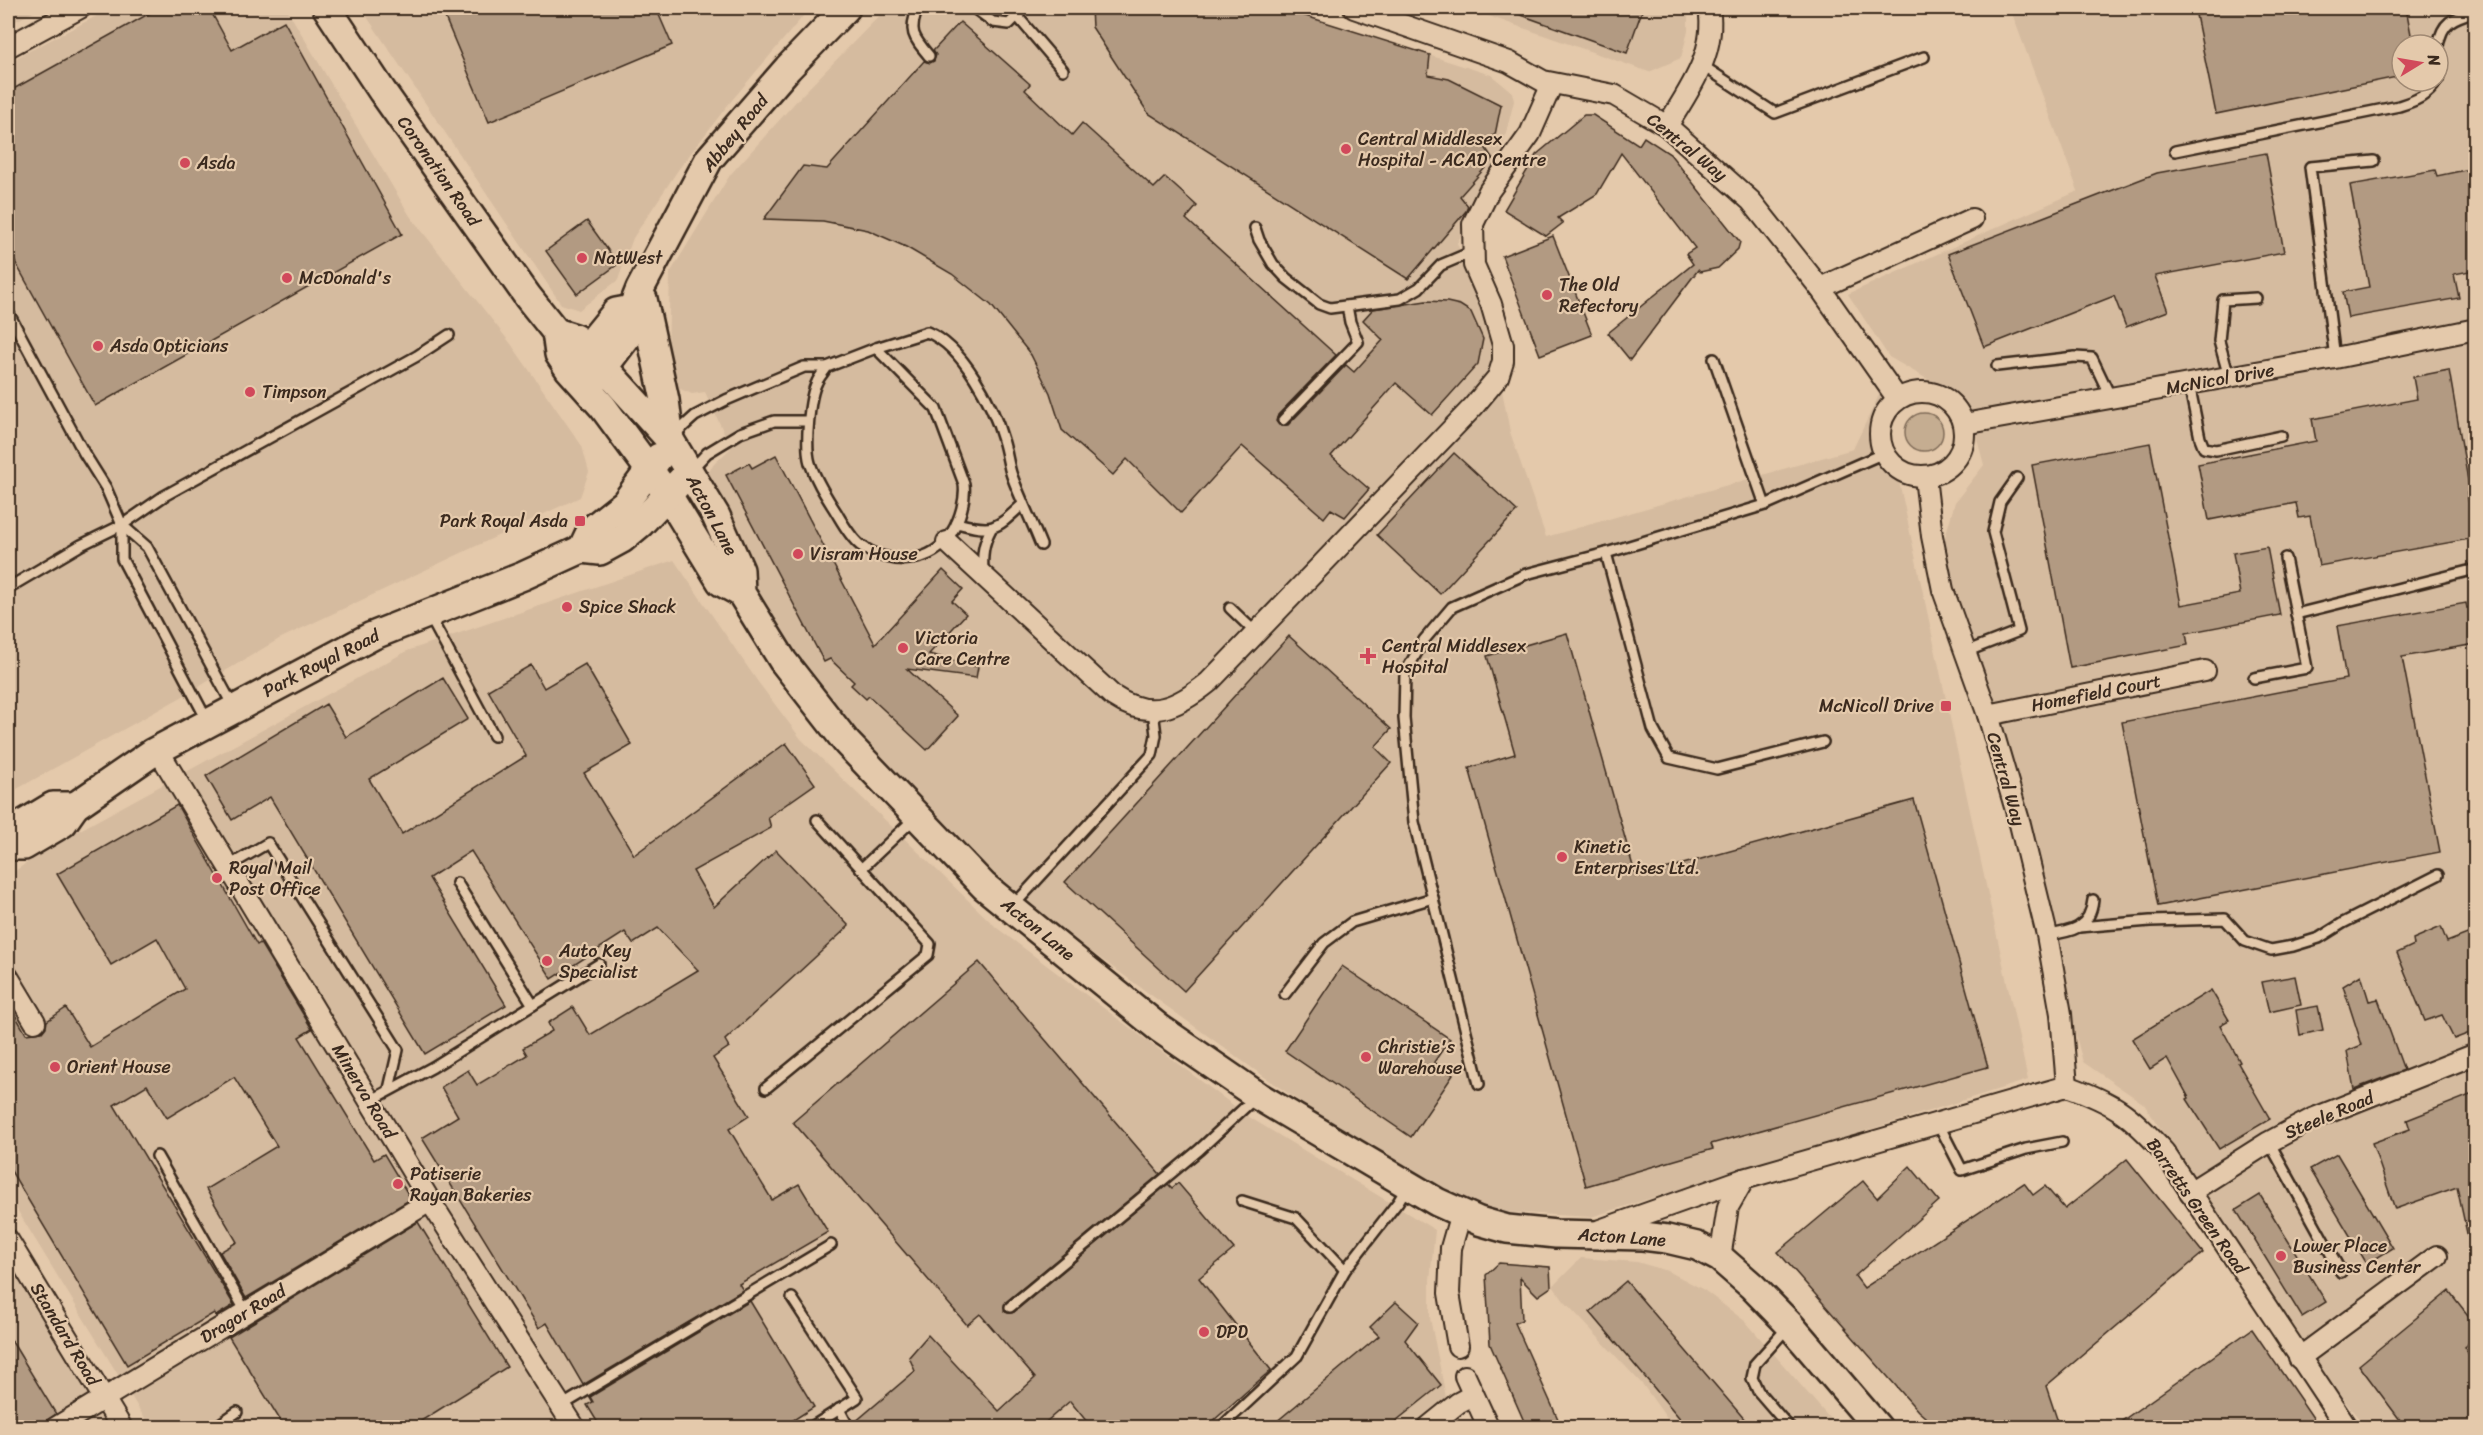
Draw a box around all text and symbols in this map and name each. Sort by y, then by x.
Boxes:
north arrow [2390,33,2450,93]
text: N [2419,51,2450,69]
street label: Abbey Road [693,86,778,180]
street label: Central Way [1639,104,1735,190]
street label: Coronation Road [389,109,490,235]
place label: Central Middlesex Hospital - ACAD Centre [1358,123,1546,176]
marker: Central Middlesex Hospital - ACAD Centre [1339,142,1353,156]
place label: Asda [196,147,236,179]
marker: Asda [178,156,192,170]
place label: NatWest [594,242,663,274]
marker: NatWest [575,251,589,265]
place label: McDonald's [299,262,392,294]
place label: The Old Refectory [1559,269,1639,322]
marker: McDonald's [280,271,294,285]
marker: The Old Refectory [1540,288,1554,302]
place label: Asda Opticians [109,330,229,362]
marker: Asda Opticians [91,339,105,353]
street label: McNicol Drive [2163,354,2277,404]
place label: Timpson [262,376,327,408]
marker: Timpson [243,385,257,399]
street label: Acton Lane [677,468,747,562]
place label: Park Royal Asda [440,505,568,537]
marker: Park Royal Asda [573,514,587,528]
place label: Visram House [810,538,918,570]
marker: Visram House [791,547,805,561]
place label: Spice Shack [579,591,676,623]
marker: Spice Shack [560,600,574,614]
street label: Park Royal Road [257,619,387,706]
place label: Victoria Care Centre [915,622,1010,675]
place label: Central Middlesex Hospital [1382,630,1527,683]
marker: Victoria Care Centre [896,641,910,655]
marker: Central Middlesex Hospital [1359,647,1377,665]
street label: Homefield Court [2028,665,2164,721]
place label: McNicoll Drive [1819,690,1934,722]
marker: McNicoll Drive [1939,699,1953,713]
street label: Central Way [1977,728,2035,830]
place label: Kinetic Enterprises Ltd. [1574,831,1700,884]
marker: Kinetic Enterprises Ltd. [1555,850,1569,864]
place label: Royal Mail Post Office [229,852,321,905]
marker: Royal Mail Post Office [210,871,224,885]
street label: Acton Lane [993,888,1083,969]
place label: Auto Key Specialist [558,935,638,988]
marker: Auto Key Specialist [540,954,554,968]
place label: Christie's Warehouse [1378,1031,1462,1084]
street label: Minerva Road [323,1037,406,1146]
marker: Christie's Warehouse [1359,1050,1373,1064]
place label: Orient House [67,1051,171,1083]
marker: Orient House [48,1060,62,1074]
street label: Steele Road [2279,1081,2380,1148]
street label: Barretts Green Road [2138,1131,2257,1282]
place label: Patiserie Rayan Bakeries [410,1158,532,1211]
marker: Patiserie Rayan Bakeries [391,1177,405,1191]
street label: Acton Lane [1576,1218,1667,1256]
place label: Lower Place Business Center [2293,1230,2422,1283]
marker: Lower Place Business Center [2274,1249,2288,1263]
street label: Dragor Road [194,1275,294,1352]
street label: Standard Road [21,1276,109,1393]
place label: DPD [1216,1316,1248,1348]
marker: DPD [1197,1325,1211,1339]

